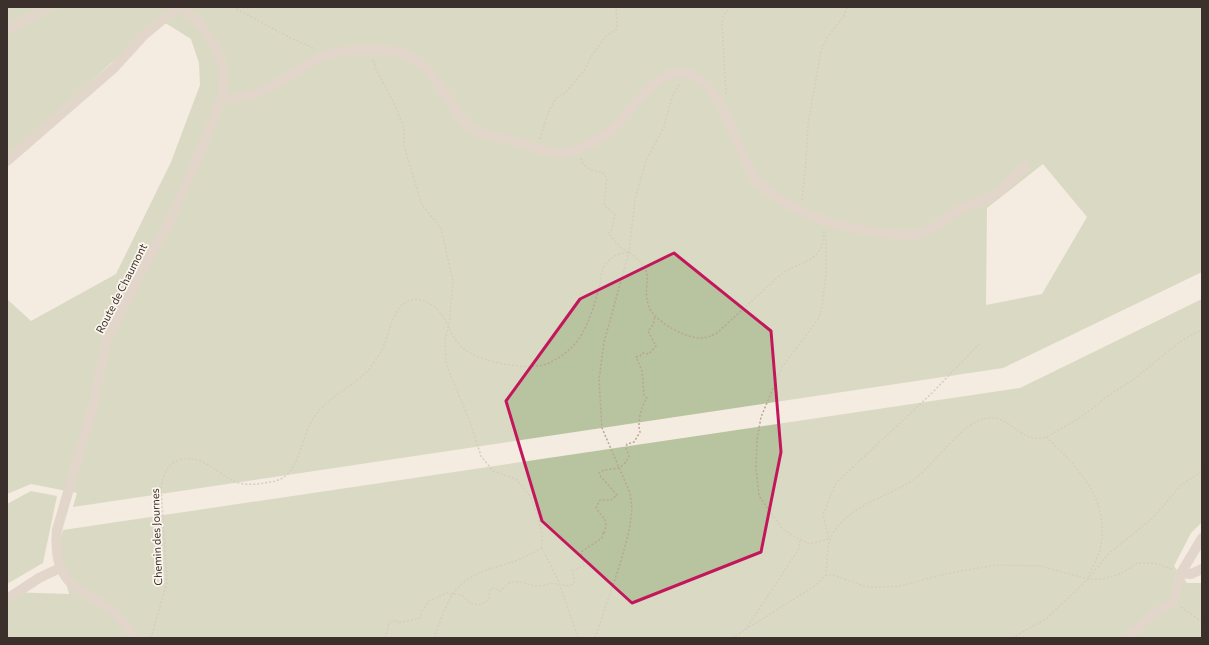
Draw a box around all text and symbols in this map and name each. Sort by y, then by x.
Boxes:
street label: Route de Chaumont [93,240,149,335]
street label: Chemin des Journes [148,488,165,586]

